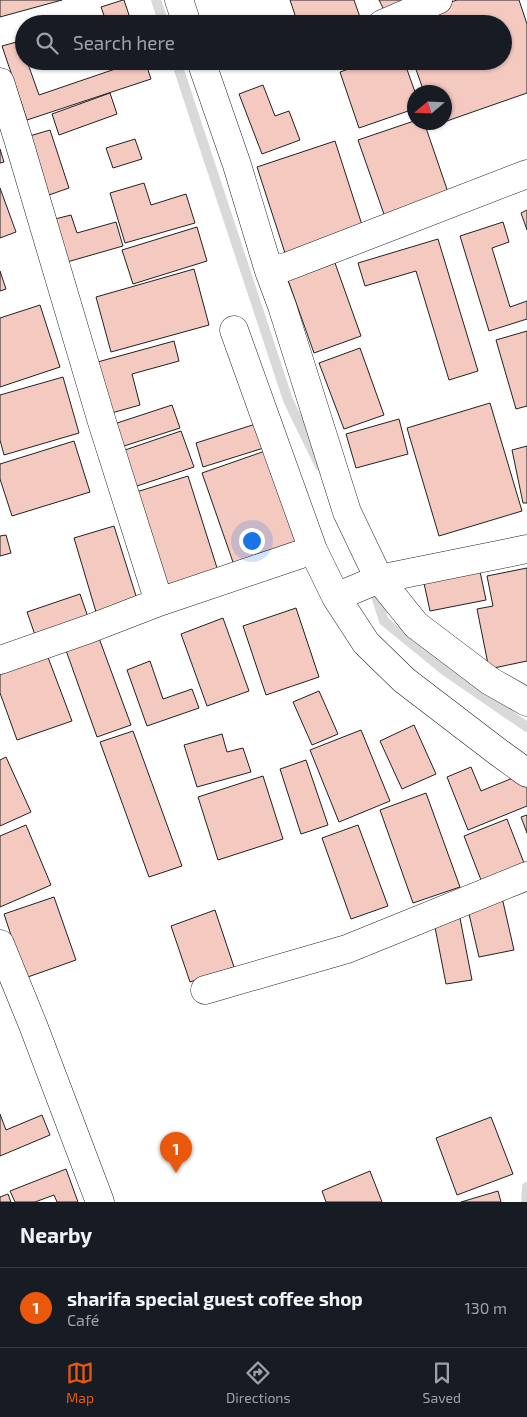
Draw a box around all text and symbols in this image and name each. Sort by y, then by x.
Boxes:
search box [15,15,512,70]
icon: search [33,29,61,57]
text: Search here [73,31,175,54]
north arrow [407,85,452,130]
your location [239,528,265,554]
pin: 1 [160,1132,192,1173]
text: Nearby [20,1222,92,1247]
text: sharifa special guest coffee shop [67,1287,363,1310]
text: 1 [33,1298,39,1317]
text: 130 m [465,1298,507,1317]
text: Café [67,1310,99,1329]
tab: Map [66,1359,94,1406]
tab: Directions [226,1359,291,1406]
tab: Saved [423,1359,461,1406]

